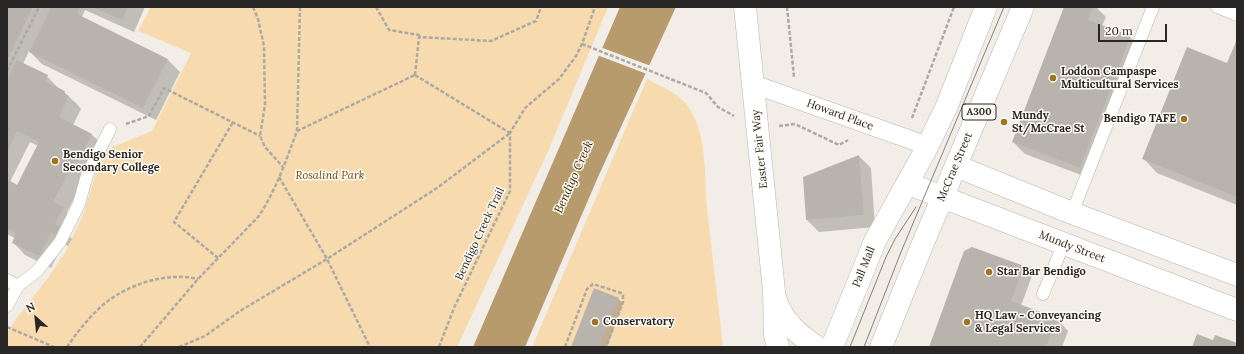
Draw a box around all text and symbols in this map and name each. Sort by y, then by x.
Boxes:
scale bar [1100,16,1169,42]
text: 20 m [1105,23,1133,38]
place label: Loddon Campaspe Multicultural Services [1061,65,1179,91]
marker: Loddon Campaspe Multicultural Services [1048,73,1058,83]
street label: Howard Place [805,97,875,133]
road number: A300 [962,104,996,120]
street label: Easter Fair Way [749,109,771,189]
place label: Mundy St/McCrae St [1012,109,1085,135]
place label: Bendigo TAFE [1103,112,1176,126]
marker: Bendigo TAFE [1179,114,1189,124]
marker: Mundy St/McCrae St [999,117,1009,127]
street label: McCrae Street [934,130,976,204]
water label: Bendigo Creek [552,138,596,216]
place label: Bendigo Senior Secondary College [63,148,160,174]
marker: Bendigo Senior Secondary College [50,156,60,166]
park label: Rosalind Park [296,169,364,183]
street label: Bendigo Creek Trail [453,186,507,282]
street label: Mundy Street [1037,228,1107,266]
street label: Pall Mall [850,245,878,289]
place label: Star Bar Bendigo [997,265,1086,279]
marker: Star Bar Bendigo [984,267,994,277]
north arrow [16,298,56,338]
text: N [24,299,38,315]
place label: HQ Law - Conveyancing & Legal Services [975,309,1101,335]
place label: Conservatory [603,315,674,329]
marker: Conservatory [590,317,600,327]
marker: HQ Law - Conveyancing & Legal Services [962,317,972,327]

